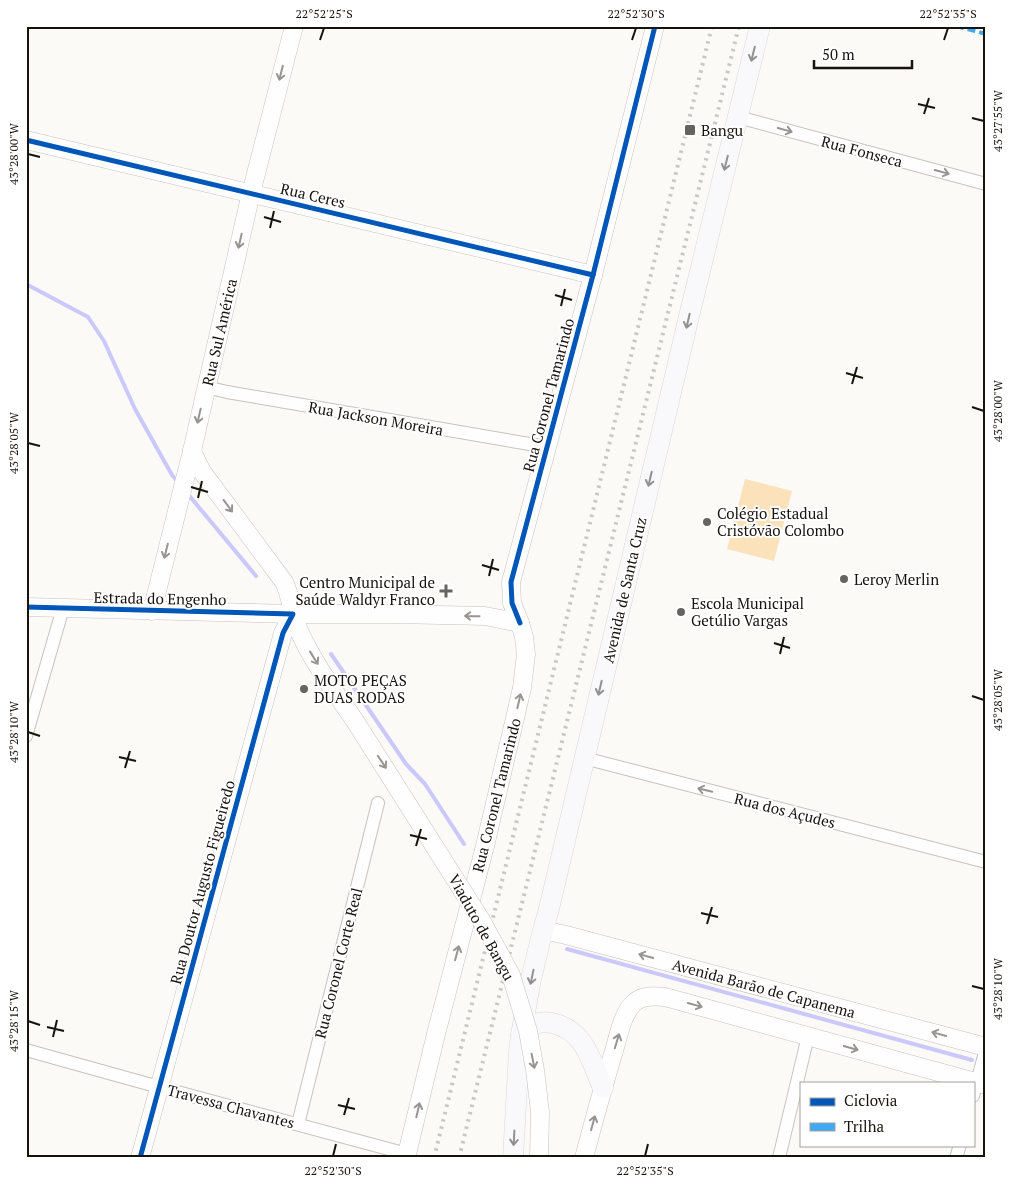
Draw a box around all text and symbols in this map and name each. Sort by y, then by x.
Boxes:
text: 22°52'25"S [295,6,353,21]
text: 22°52'30"S [607,6,665,21]
text: 22°52'35"S [919,6,977,21]
scale bar [814,38,912,70]
text: 50 m [822,44,855,64]
one-way arrow [748,46,757,62]
one-way arrow [276,65,286,81]
text: 43°27'55"W [990,89,1005,152]
place label: Bangu [701,120,744,140]
text: 43°28'00"W [6,122,21,185]
marker: Bangu [683,123,697,137]
one-way arrow [776,126,792,135]
street label: Rua Fonseca [819,131,905,172]
one-way arrow [721,155,731,171]
one-way arrow [933,168,949,178]
street label: Rua Ceres [279,178,347,212]
one-way arrow [235,232,244,248]
street label: Rua Sul América [197,276,241,388]
one-way arrow [683,313,692,329]
street label: Rua Coronel Tamarindo [518,316,578,474]
text: 43°28'00"W [990,379,1005,442]
street label: Rua Jackson Moreira [307,396,445,440]
one-way arrow [194,408,203,424]
text: 43°28'05"W [6,411,21,474]
one-way arrow [645,471,654,487]
one-way arrow [223,499,233,513]
place label: Colégio Estadual Cristóvão Colombo [717,503,844,540]
street label: Avenida de Santa Cruz [597,515,651,665]
marker: Colégio Estadual Cristóvão Colombo [701,516,713,528]
one-way arrow [161,543,170,559]
place label: Leroy Merlin [854,569,939,589]
place label: Centro Municipal de Saúde Waldyr Franco [295,572,435,609]
marker: Leroy Merlin [838,573,850,585]
marker: Centro Municipal de Saúde Waldyr Franco [439,584,453,598]
street label: Estrada do Engenho [93,587,227,609]
place label: Escola Municipal Getúlio Vargas [691,593,804,630]
marker: Escola Municipal Getúlio Vargas [675,606,687,618]
one-way arrow [464,611,480,621]
one-way arrow [309,650,319,664]
text: 43°28'05"W [990,668,1005,731]
place label: MOTO PEÇAS DUAS RODAS [314,670,407,707]
one-way arrow [595,680,604,696]
marker: MOTO PEÇAS DUAS RODAS [298,683,310,695]
one-way arrow [515,694,524,710]
text: 43°28'10"W [6,700,21,763]
street label: Rua Coronel Tamarindo [467,716,525,874]
one-way arrow [377,755,387,769]
street label: Rua Doutor Augusto Figueiredo [165,778,239,986]
one-way arrow [697,784,713,794]
street label: Rua dos Açudes [732,788,838,832]
street label: Viaduto de Bangu [445,870,520,984]
street label: Rua Coronel Corte Real [310,886,366,1040]
one-way arrow [453,945,462,961]
one-way arrow [639,951,655,960]
street label: Avenida Barão de Capanema [670,954,858,1022]
text: 43°28'10"W [990,957,1005,1020]
one-way arrow [527,969,536,985]
text: 43°28'15"W [6,989,21,1052]
one-way arrow [686,1001,702,1010]
one-way arrow [931,1029,947,1039]
one-way arrow [613,1034,622,1050]
one-way arrow [843,1043,859,1053]
one-way arrow [529,1052,539,1068]
street label: Travessa Chavantes [165,1079,297,1133]
legend [800,1082,974,1146]
text: Ciclovia [844,1090,898,1110]
one-way arrow [414,1103,423,1119]
one-way arrow [589,1115,599,1131]
text: Trilha [844,1116,884,1136]
one-way arrow [509,1130,519,1146]
text: 22°52'30"S [304,1163,362,1178]
text: 22°52'35"S [616,1163,674,1178]

